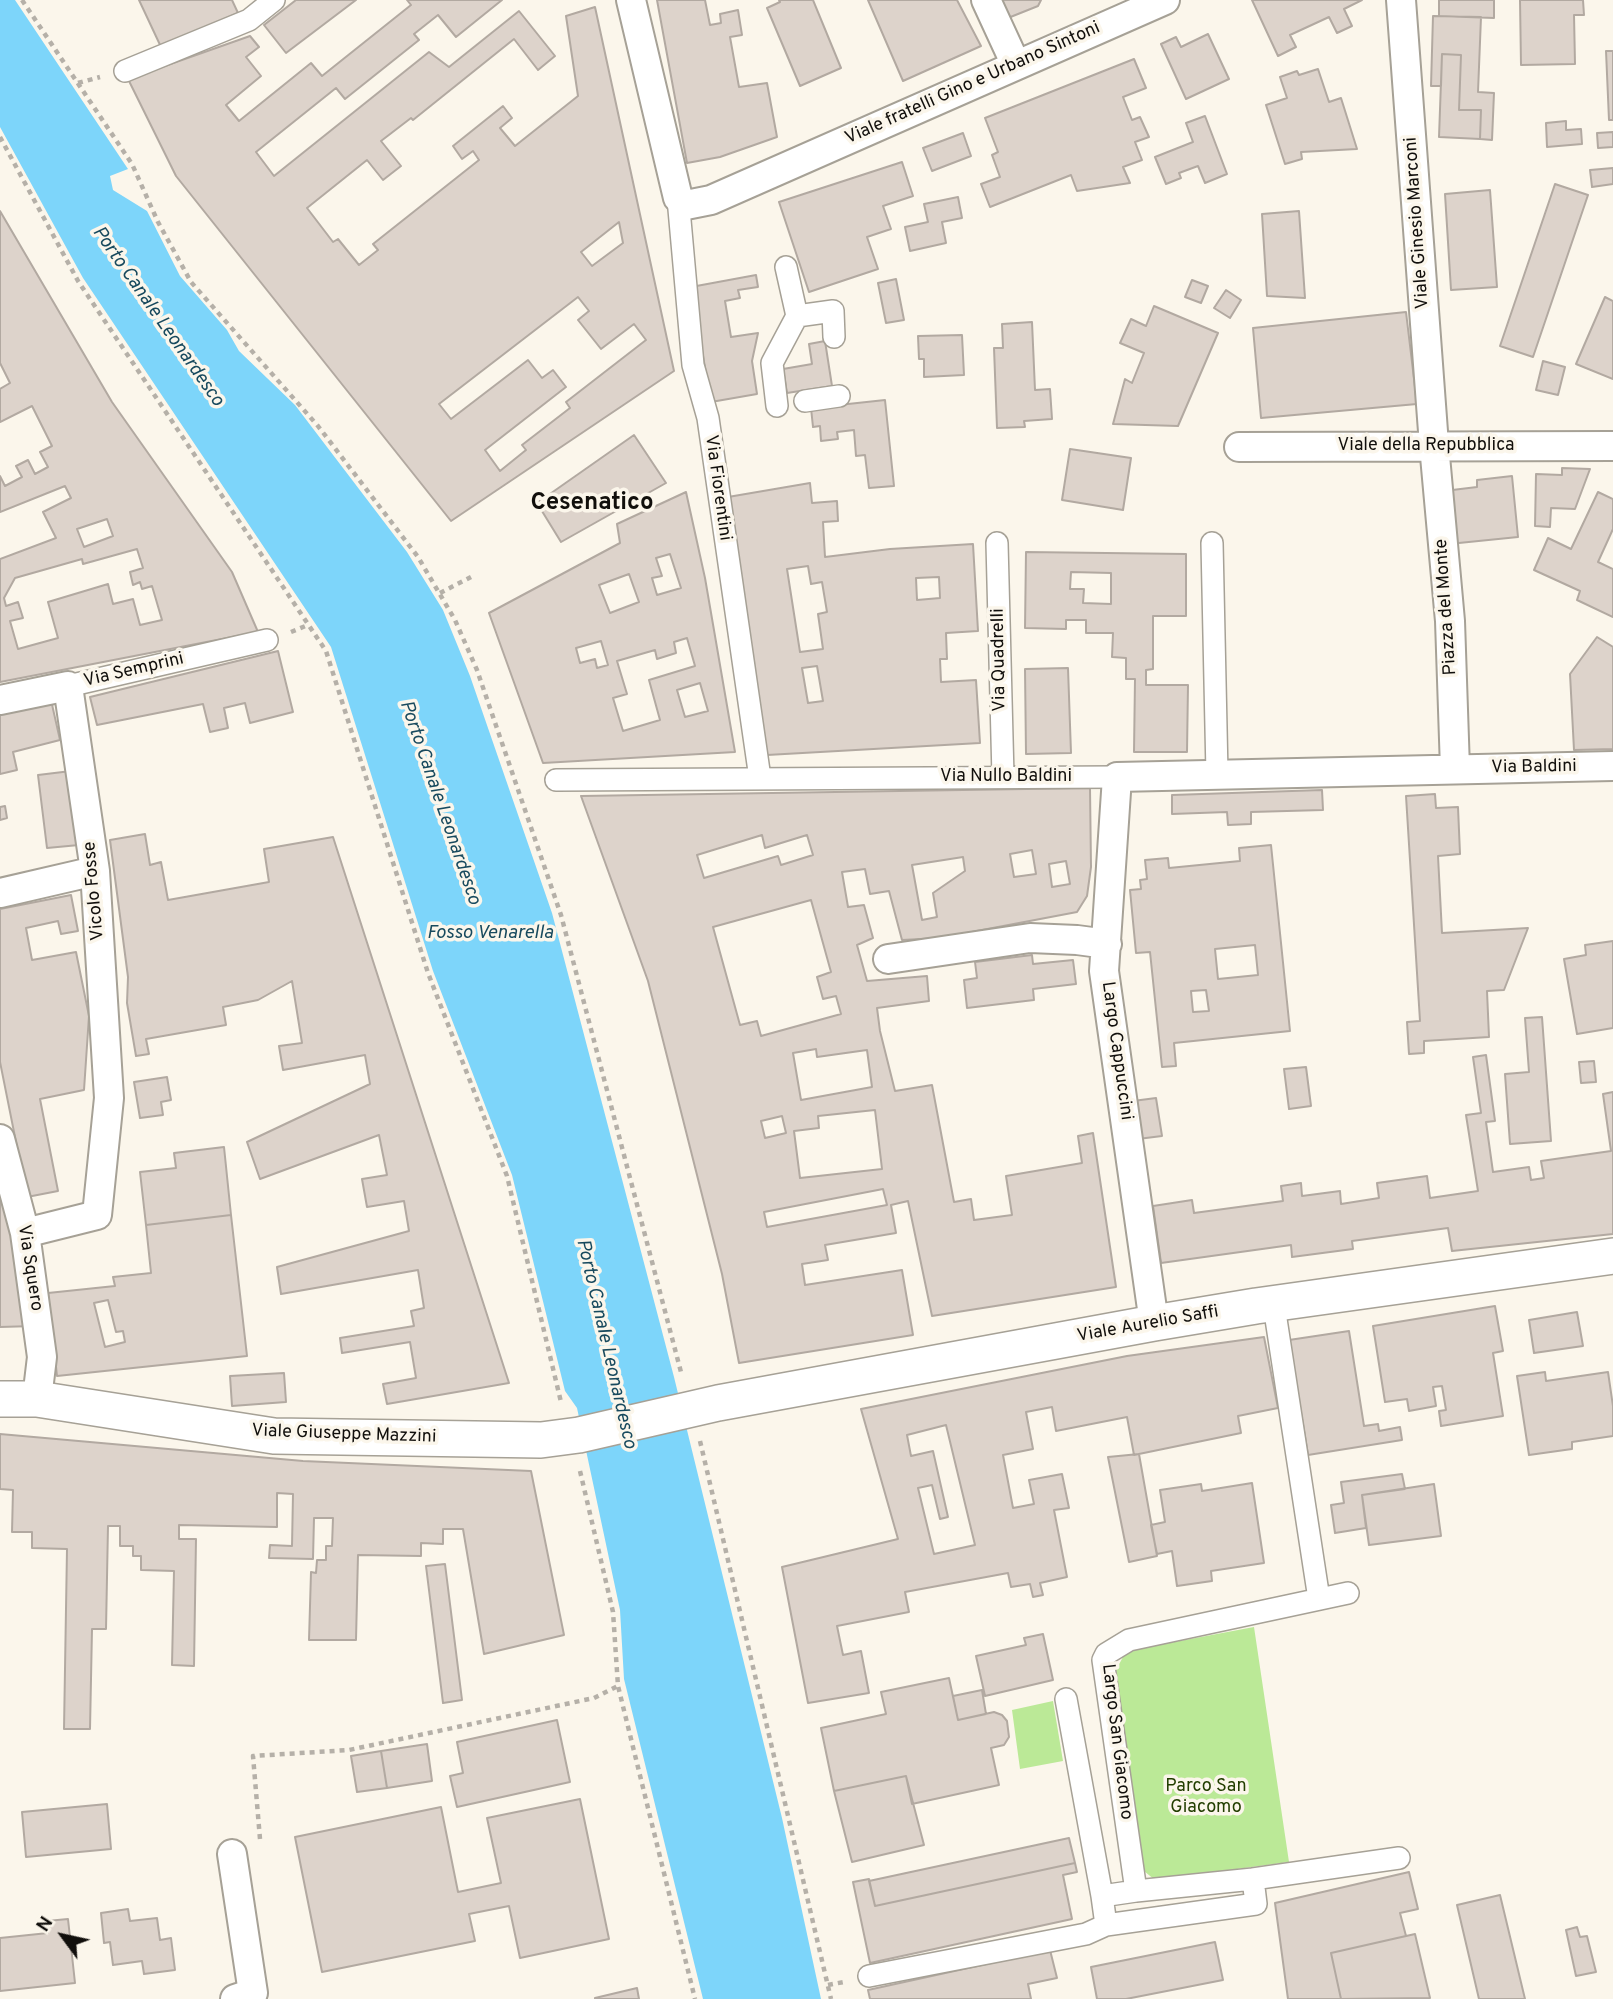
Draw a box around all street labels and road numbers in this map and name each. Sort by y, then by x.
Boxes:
street label: Viale fratelli Gino e Urbano Sintoni [842,18,1104,150]
street label: Viale Ginesio Marconi [1401,136,1435,310]
street label: Via Fiorentini [699,434,735,542]
street label: Viale della Repubblica [1338,435,1514,457]
street label: Piazza del Monte [1431,538,1463,676]
street label: Via Quadrelli [988,608,1012,712]
street label: Via Semprini [82,649,186,693]
street label: Via Baldini [1491,756,1577,780]
street label: Via Nullo Baldini [940,766,1072,788]
street label: Vicolo Fosse [80,841,110,941]
street label: Largo Cappuccini [1096,980,1136,1122]
street label: Via Squero [12,1223,46,1313]
street label: Viale Aurelio Saffi [1075,1302,1221,1348]
street label: Viale Giuseppe Mazzini [251,1421,437,1449]
street label: Largo San Giacomo [1096,1663,1136,1821]

